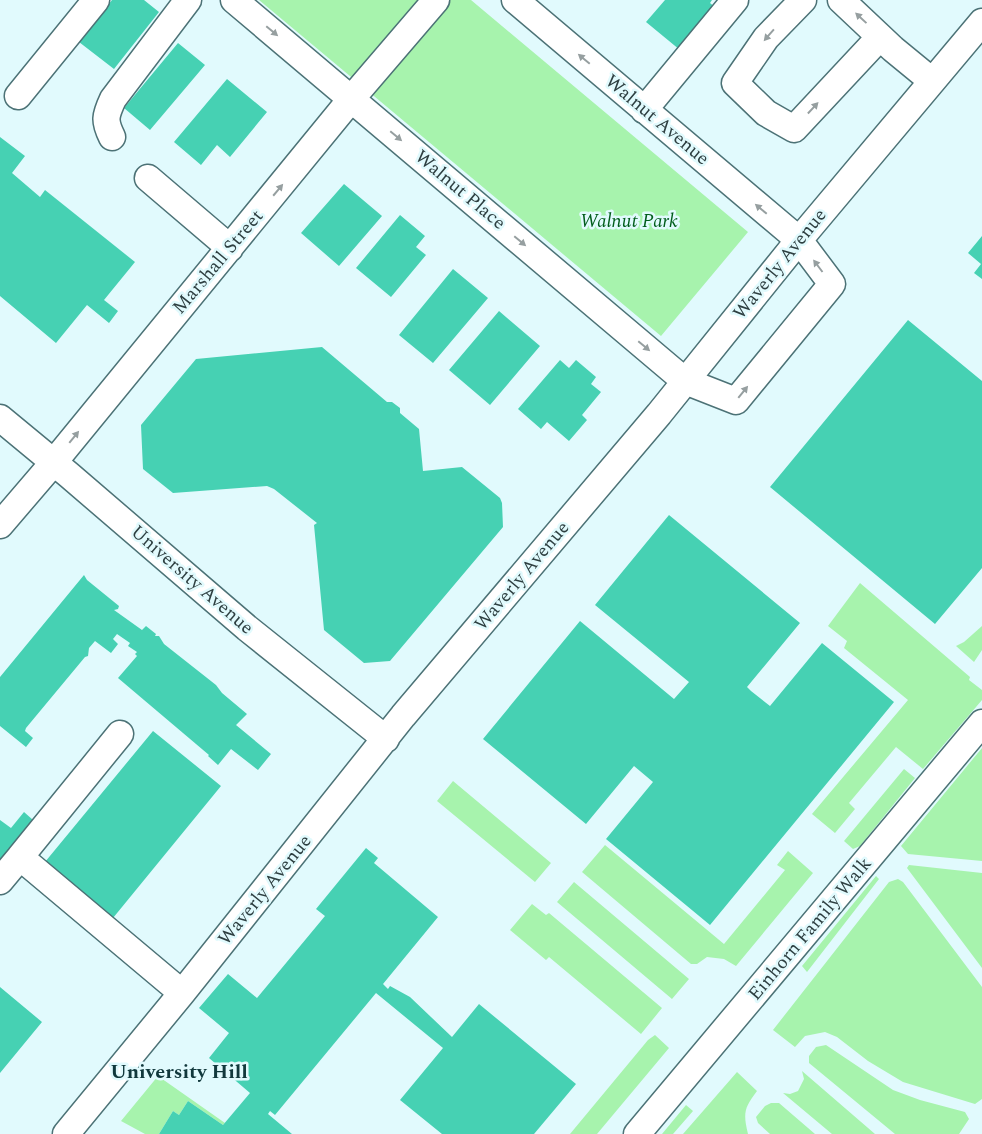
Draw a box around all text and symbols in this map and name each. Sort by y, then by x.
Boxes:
one-way arrow [855,12,867,24]
one-way arrow [265,26,278,37]
one-way arrow [763,29,775,41]
one-way arrow [578,54,590,65]
street label: Walnut Avenue [598,67,716,173]
one-way arrow [807,102,819,114]
one-way arrow [390,130,403,141]
street label: Walnut Place [408,143,512,237]
one-way arrow [272,184,283,197]
street label: Waverly Avenue [726,202,834,326]
street label: Marshall Street [165,203,271,321]
one-way arrow [755,204,768,215]
park label: Walnut Park [580,207,678,236]
one-way arrow [514,235,526,247]
one-way arrow [813,260,824,273]
one-way arrow [638,340,650,351]
one-way arrow [738,386,749,399]
one-way arrow [69,430,80,443]
street label: Waverly Avenue [467,515,577,637]
street label: University Avenue [124,518,260,642]
street label: Waverly Avenue [211,828,319,952]
street label: Einhorn Family Walk [741,850,879,1007]
district label: University Hill [110,1057,248,1087]

